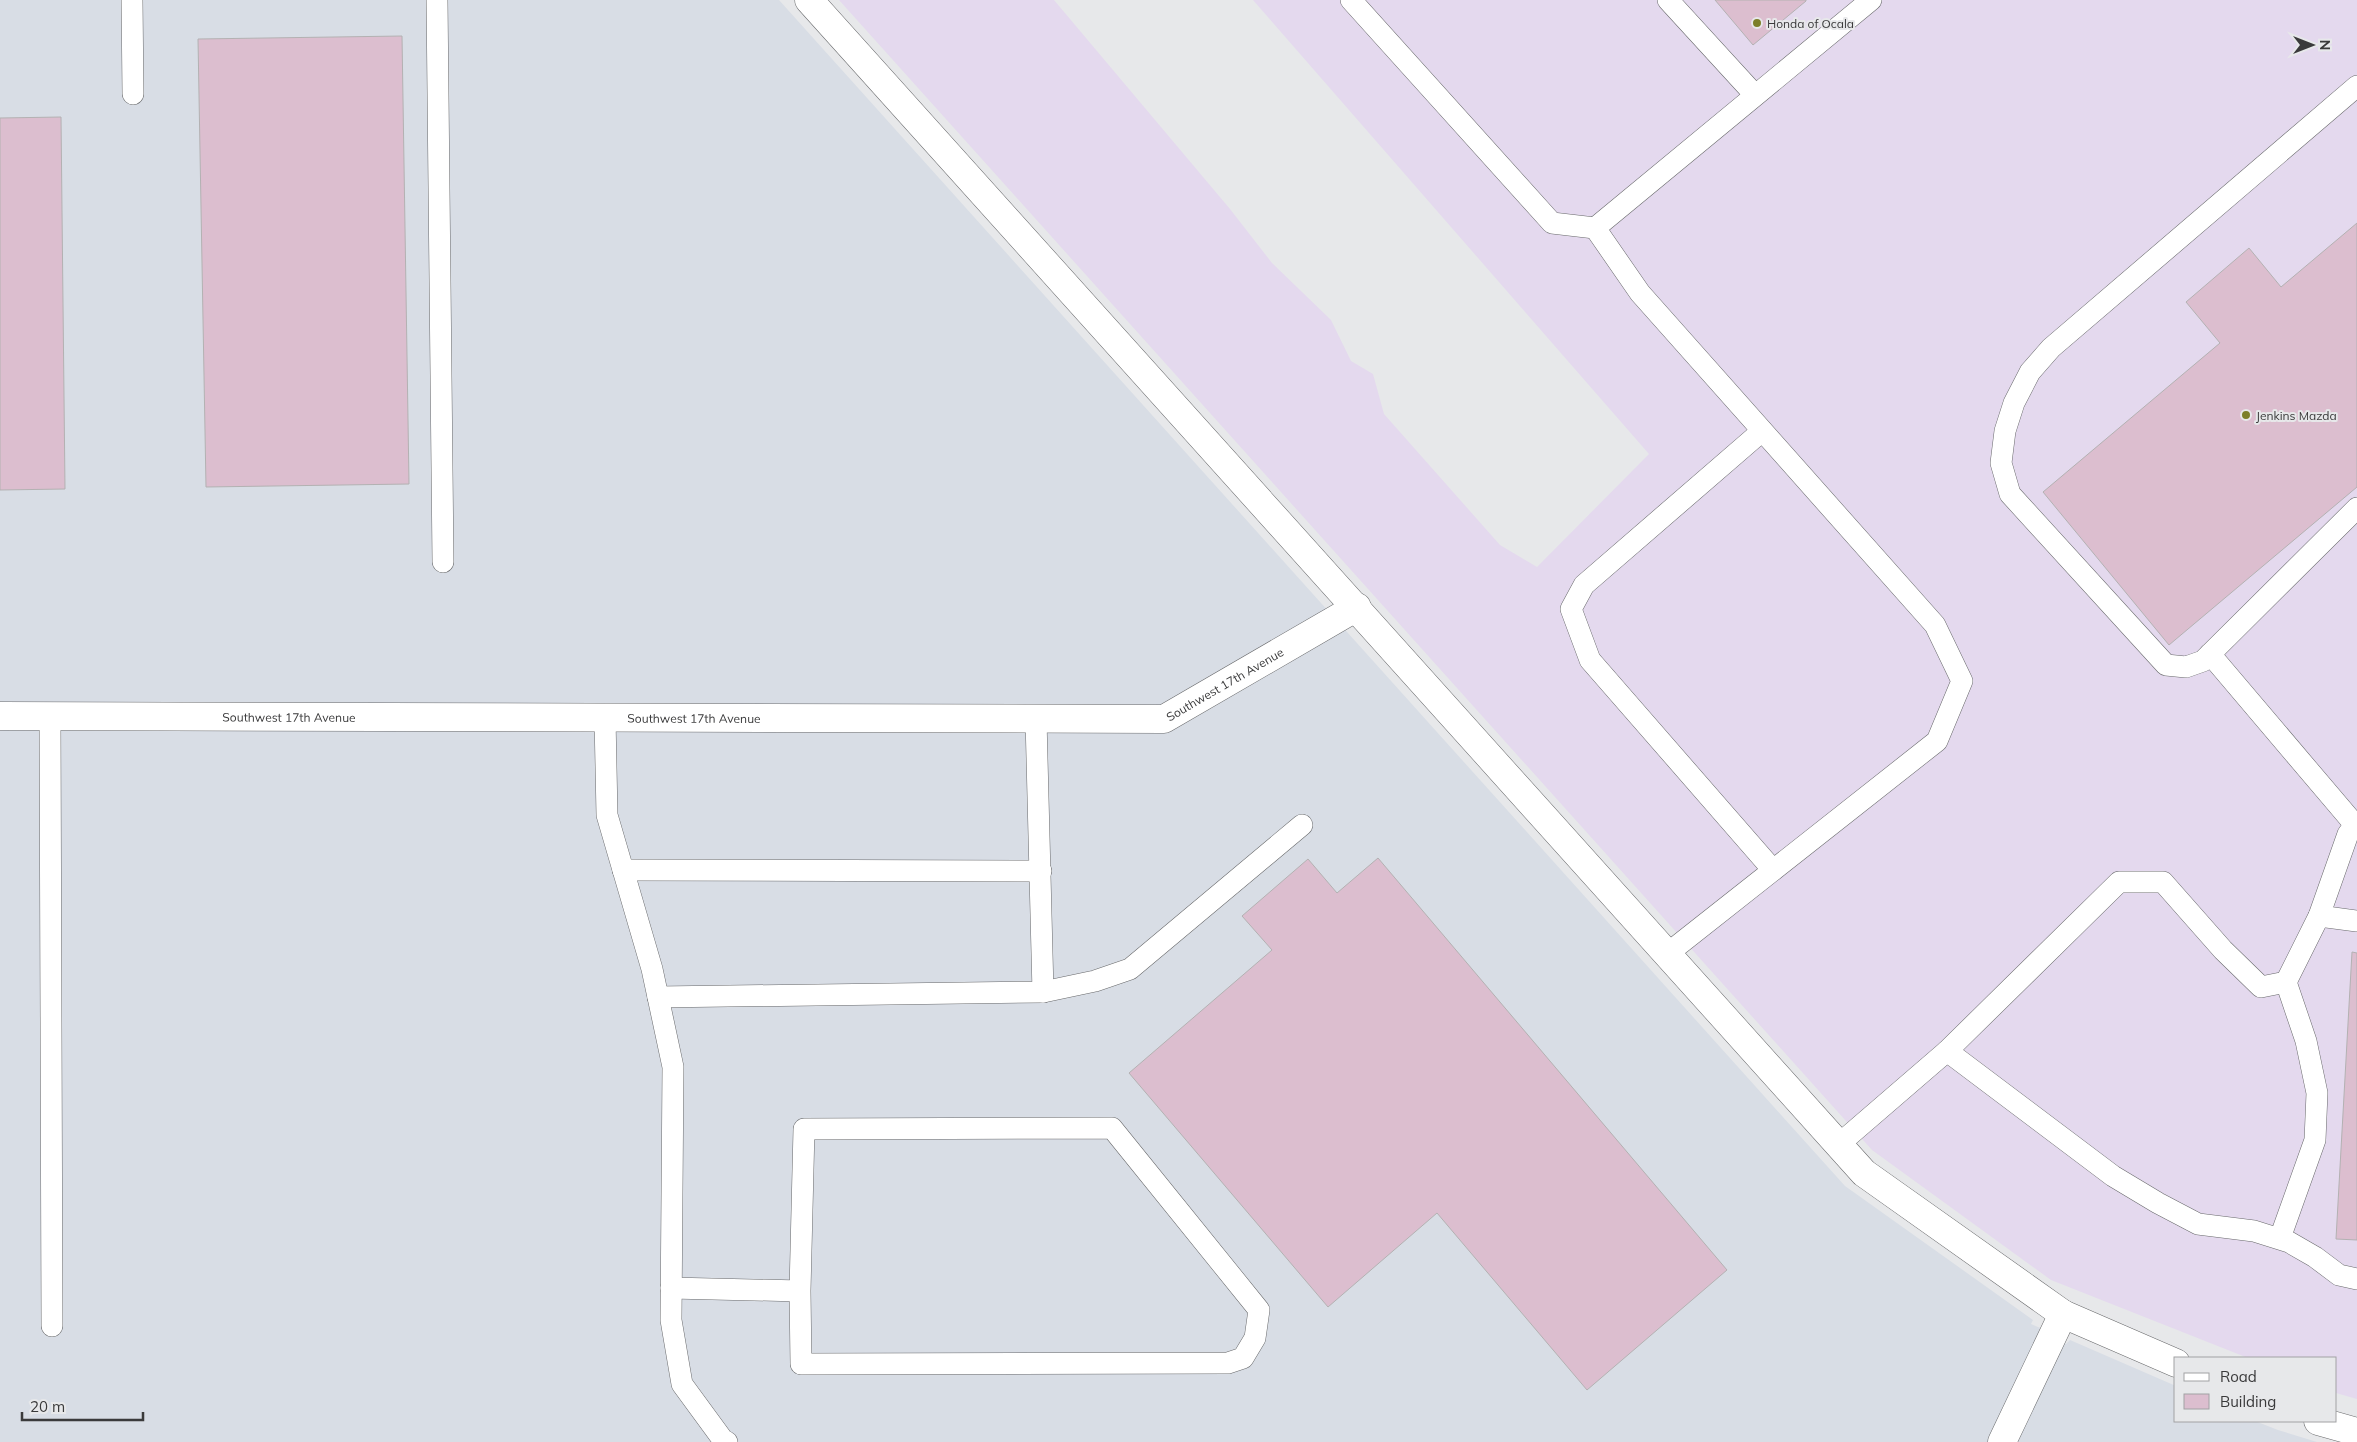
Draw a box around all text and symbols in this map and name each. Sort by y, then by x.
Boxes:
place label: Honda of Ocala [1767,16,1854,31]
marker: Honda of Ocala [1751,17,1763,29]
north arrow [2287,20,2337,70]
text: N [2316,40,2334,50]
place label: Jenkins Mazda [2256,408,2337,423]
marker: Jenkins Mazda [2240,409,2252,421]
street label: Southwest 17th Avenue [1163,644,1286,724]
street label: Southwest 17th Avenue [222,709,356,724]
street label: Southwest 17th Avenue [627,710,761,725]
legend [2174,1357,2337,1422]
text: Road [2220,1367,2257,1386]
scale bar [22,1390,144,1422]
text: Building [2220,1392,2276,1411]
text: 20 m [30,1397,65,1416]

